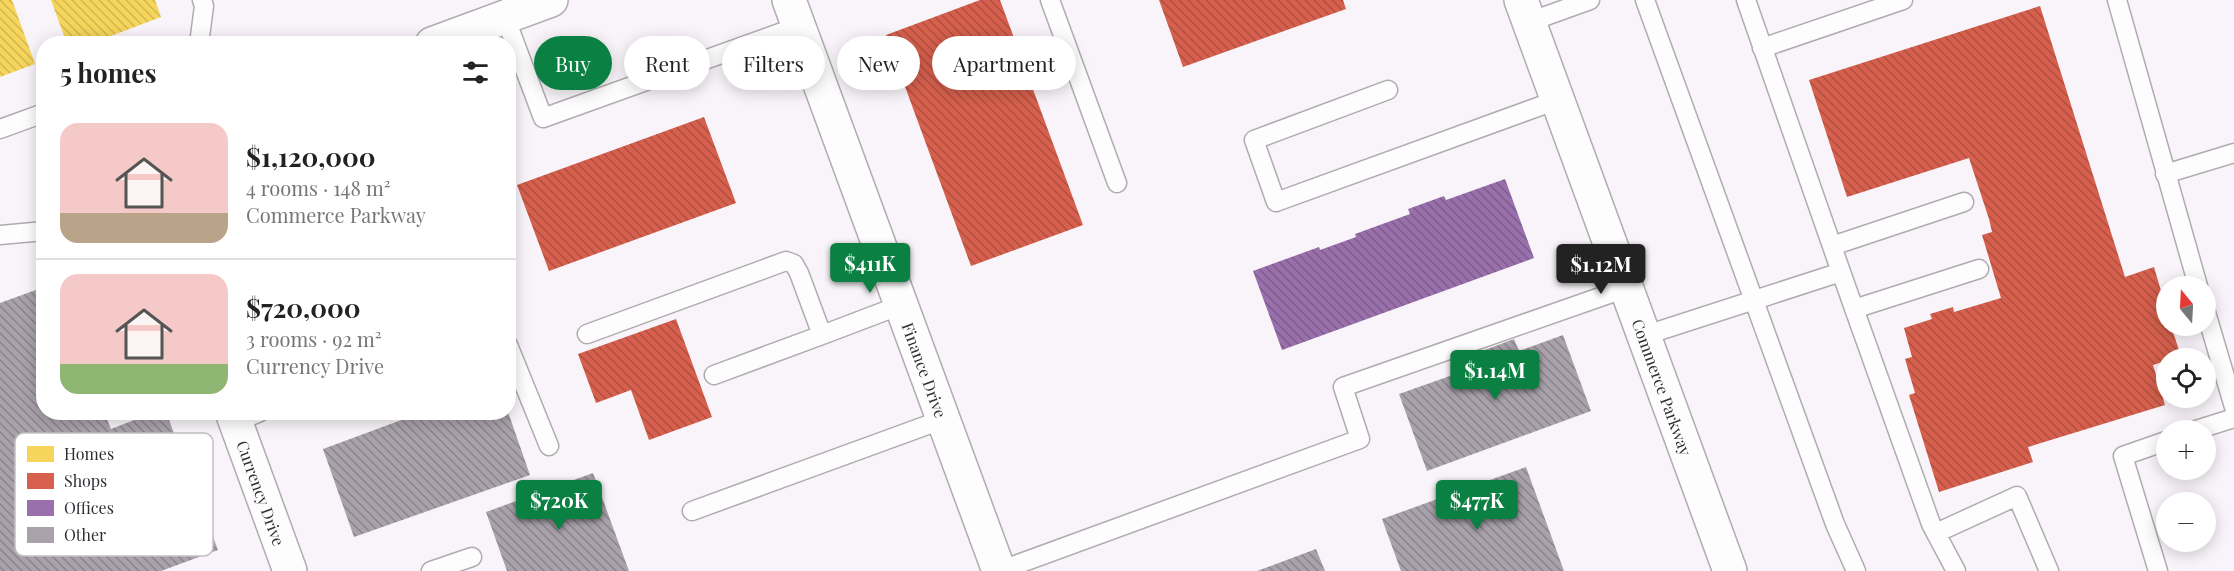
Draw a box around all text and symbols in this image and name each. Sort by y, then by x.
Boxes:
chip: Buy [534,36,612,90]
chip: Rent [624,36,710,90]
chip: Filters [722,36,825,90]
chip: New [837,36,920,90]
chip: Apartment [932,36,1076,90]
text: 5 homes [60,55,156,90]
icon: filters [459,56,492,89]
text: $1,120,000 [246,139,376,174]
icon: home [108,147,180,219]
text: 4 rooms · 148 m² [246,174,390,201]
text: Commerce Parkway [246,201,426,228]
pin: $411K [828,243,912,294]
pin: $1.12M [1552,244,1650,295]
text: $411K [844,249,896,276]
text: $1.12M [1570,250,1632,277]
north arrow [2156,276,2216,336]
map controls [2156,276,2216,552]
text: $720,000 [246,290,360,325]
icon: home [108,298,180,370]
street label: Commerce Parkway [1628,316,1697,458]
street label: Finance Drive [898,319,952,420]
text: 3 rooms · 92 m² [246,325,382,352]
button: locate [2156,348,2216,408]
pin: $1.14M [1446,350,1544,401]
text: Currency Drive [246,352,384,379]
text: $1.14M [1464,356,1526,383]
button: + [2156,420,2216,480]
legend [15,433,213,556]
street label: Currency Drive [233,437,290,548]
text: Homes [64,443,114,464]
text: Shops [64,470,107,491]
pin: $720K [517,480,601,531]
pin: $477K [1435,480,1519,531]
text: $720K [530,486,588,513]
text: $477K [1450,486,1504,513]
button: − [2156,492,2216,552]
text: Offices [64,497,114,518]
text: Other [64,524,106,545]

